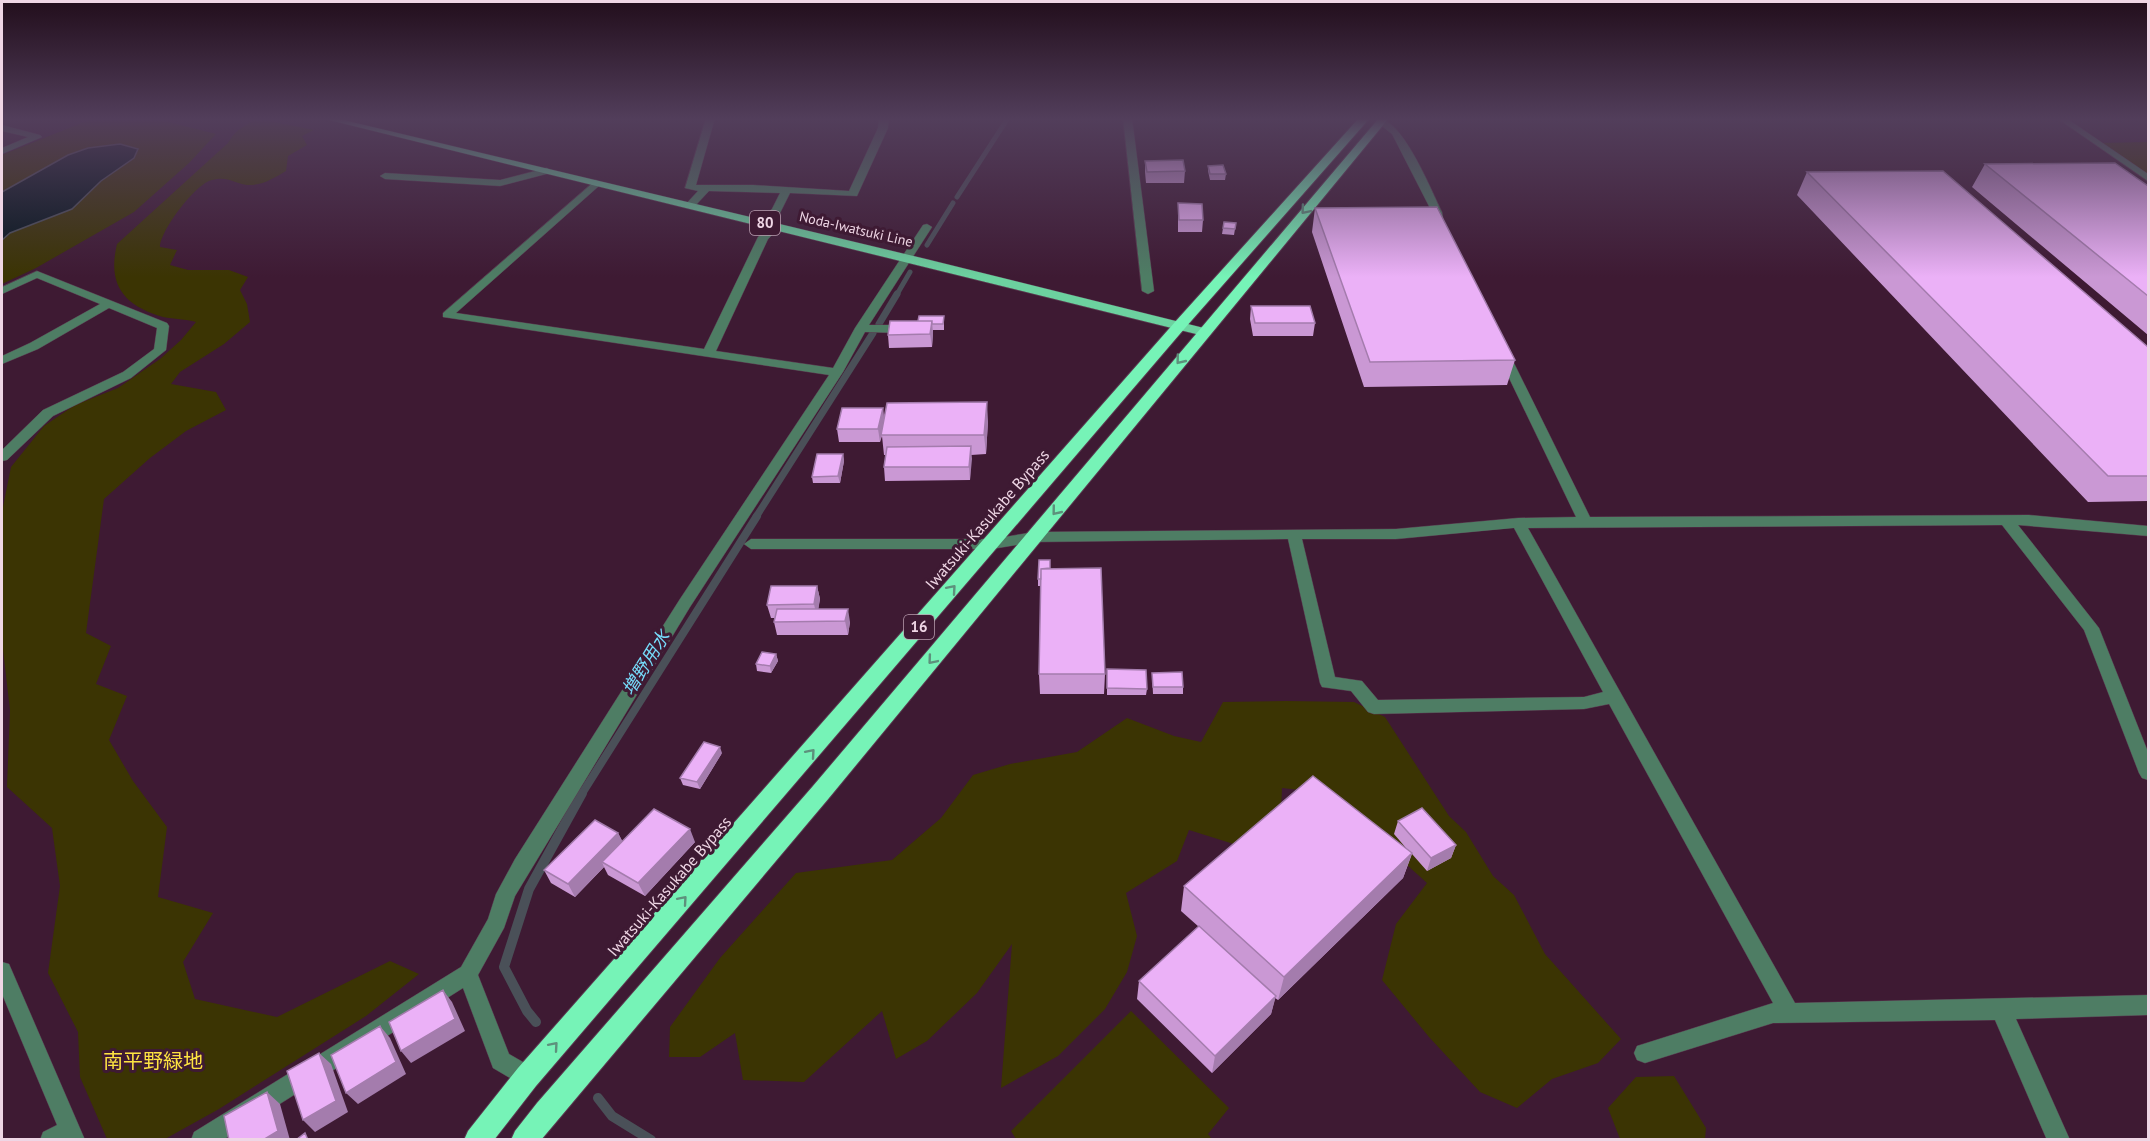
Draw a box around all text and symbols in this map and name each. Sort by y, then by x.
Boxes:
one-way arrow [1301,203,1312,214]
street label: Noda-Iwatsuki Line [798,207,914,251]
road number: 80 [750,211,780,235]
one-way arrow [1177,353,1188,364]
street label: Iwatsuki-Kasukabe Bypass [921,445,1053,593]
one-way arrow [1053,504,1064,515]
one-way arrow [945,585,956,596]
road number: 16 [904,615,934,639]
water label: 増野用水 [617,624,675,699]
one-way arrow [928,653,939,664]
one-way arrow [804,749,815,760]
street label: Iwatsuki-Kasukabe Bypass [603,812,735,960]
one-way arrow [676,896,687,907]
one-way arrow [547,1042,558,1053]
park label: 南平野緑地 [103,1048,203,1074]

